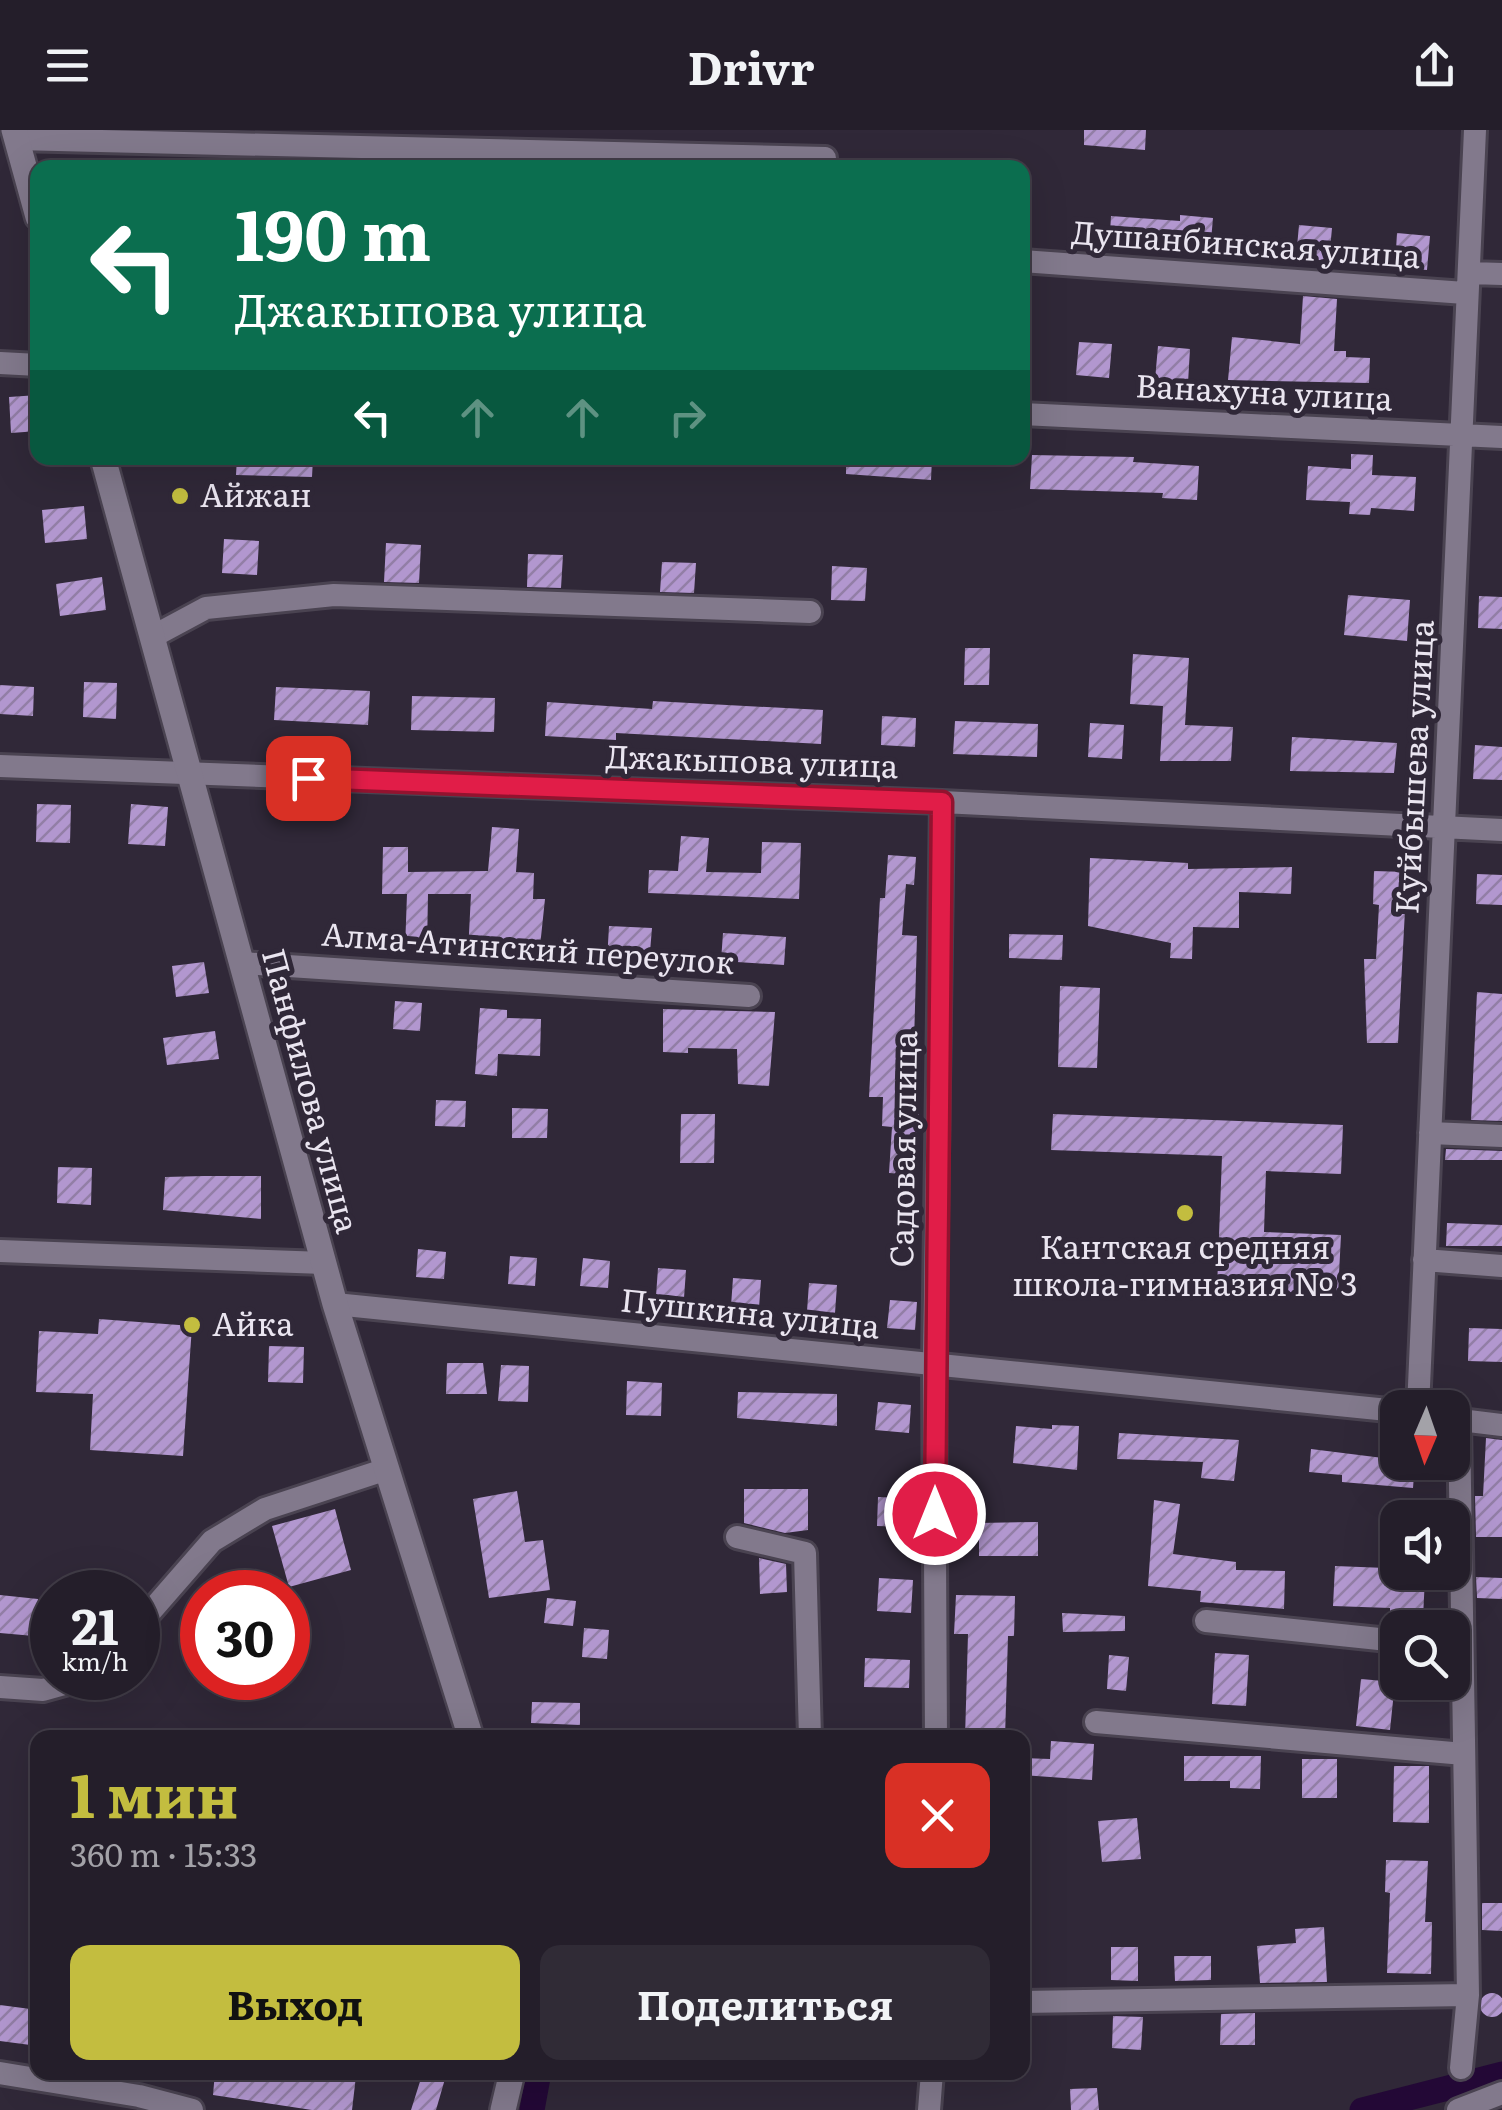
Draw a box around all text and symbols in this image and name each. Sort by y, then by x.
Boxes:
text: Drivr [687,32,815,99]
icon: menu [40,38,95,93]
icon: share [1407,38,1462,93]
text: 190 m [235,179,431,283]
icon: left [70,200,200,330]
street label: Душанбинская улица [1070,206,1423,278]
text: Джакыпова улица [235,274,646,341]
street label: Ванахуна улица [1134,359,1395,421]
icon: left [345,390,400,445]
icon: ahead [450,390,505,445]
icon: ahead [555,390,610,445]
icon: right [660,390,715,445]
place label: Айжан [200,469,312,517]
marker: Айжан [169,485,191,507]
street label: Куйбышева улица [1380,618,1444,915]
street label: Джакыпова улица [605,730,900,788]
pin [266,736,351,821]
icon: arrive [281,751,336,806]
street label: Алма-Атинский переулок [320,908,736,984]
street label: Панфилова улица [252,943,374,1238]
street label: Садовая улица [875,1030,927,1268]
marker: Кантская средняя школа-гимназия № 3 [1174,1202,1196,1224]
place label: Кантская средняя школа-гимназия № 3 [1012,1221,1358,1306]
street label: Пушкина улица [618,1274,883,1349]
place label: Айка [212,1298,294,1346]
marker: Айка [181,1314,203,1336]
north arrow [1380,1390,1470,1480]
map controls [1380,1390,1470,1700]
position arrow [883,1462,987,1566]
button: sound [1380,1500,1470,1590]
speed limit sign: 30 [180,1570,310,1700]
text: 21 [71,1586,119,1660]
button: search [1380,1610,1470,1700]
text: km/h [62,1642,128,1679]
text: 1 мин [70,1747,239,1836]
button: close [885,1763,990,1868]
text: 360 m · 15:33 [70,1829,257,1877]
button: Выход [70,1945,520,2060]
button: Поделиться [540,1945,990,2060]

